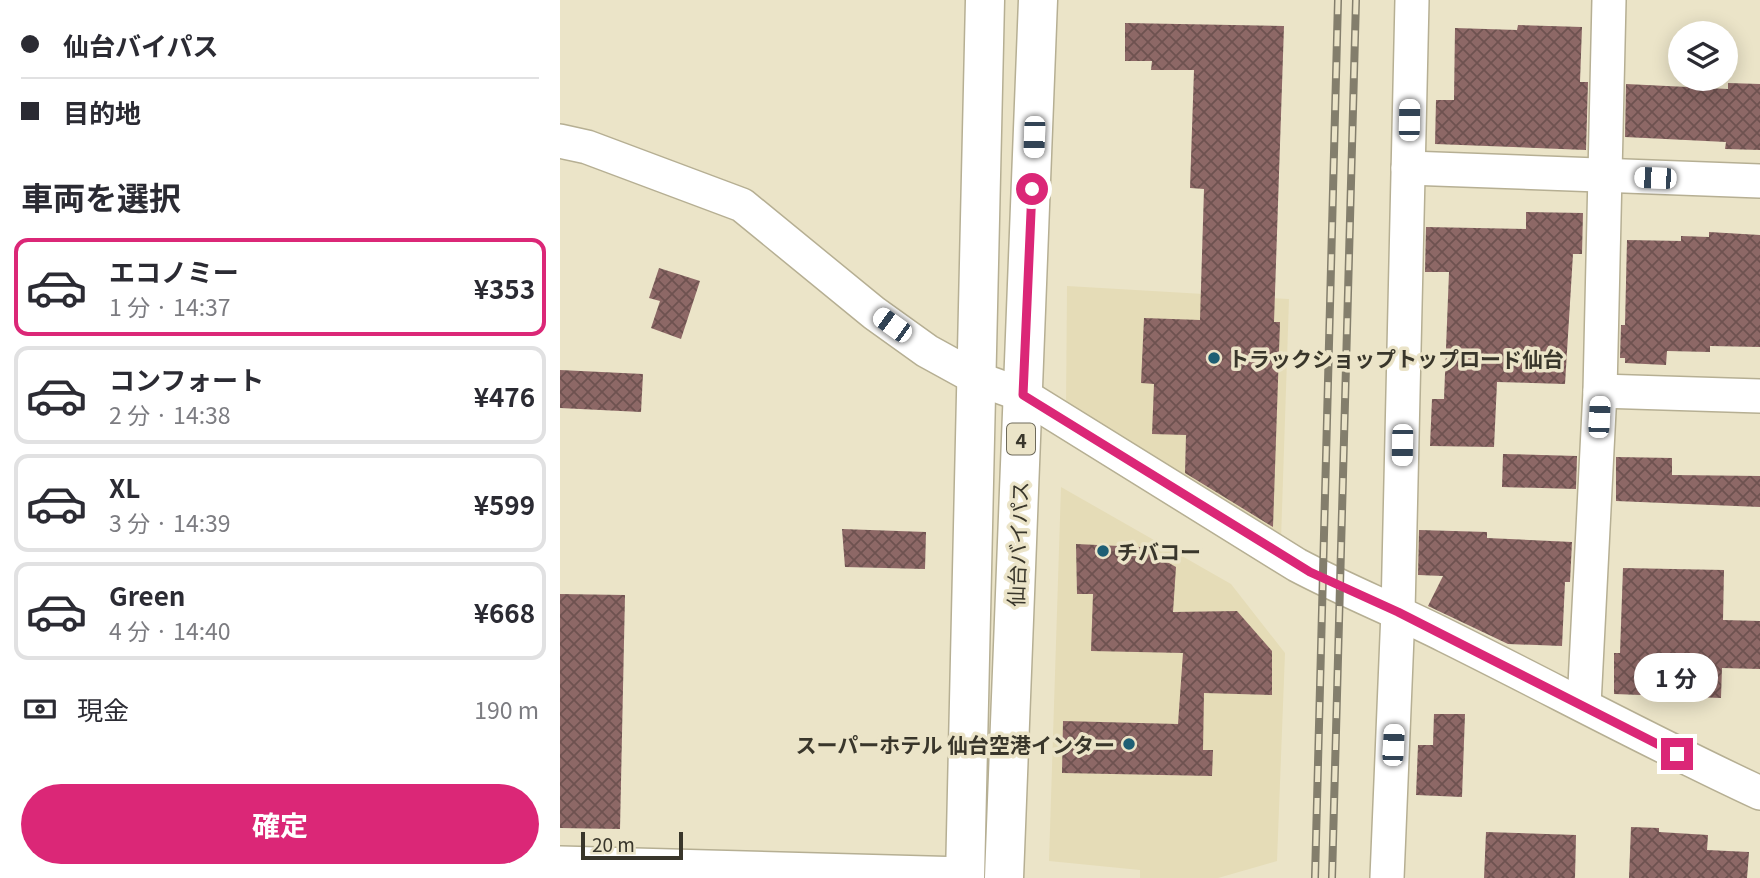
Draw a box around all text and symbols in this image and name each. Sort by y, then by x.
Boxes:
map controls [1668,21,1738,91]
button: layers [1668,21,1738,91]
text: 仙台バイパス [63,26,218,63]
text: 目的地 [63,93,141,130]
car [1399,99,1420,141]
car [1023,116,1046,158]
car [1634,167,1677,189]
text: 車両を選択 [21,173,181,219]
route start [1016,173,1048,205]
text: エコノミー [109,252,239,289]
icon: car [25,256,88,319]
text: ¥353 [474,269,535,306]
text: 1 分 · 14:37 [109,289,231,323]
car [869,304,916,346]
place label: トラックショップトップロード仙台 [1228,343,1564,373]
marker: トラックショップトップロード仙台 [1206,350,1222,366]
text: コンフォート [109,360,264,397]
icon: car [25,364,88,427]
text: ¥476 [474,377,535,414]
car [1588,395,1611,439]
text: 2 分 · 14:38 [109,397,231,431]
road number: 4 [1007,424,1035,454]
car [1392,424,1413,466]
text: XL [109,468,140,505]
icon: car [25,472,88,535]
street label: 仙台バイパス [1000,481,1034,607]
text: ¥599 [474,485,535,522]
text: 3 分 · 14:39 [109,505,231,539]
place label: チバコー [1117,536,1201,566]
marker: チバコー [1095,543,1111,559]
text: Green [109,576,185,613]
icon: car [25,580,88,643]
text: ¥668 [474,593,535,630]
text: 4 分 · 14:40 [109,613,231,647]
callout: 1 分 [1635,652,1719,702]
text: 1 分 [1655,660,1697,694]
icon: cash [21,690,59,728]
text: 現金 [77,690,129,727]
text: 190 m [474,692,539,726]
car [1382,723,1405,767]
place label: スーパーホテル 仙台空港インター [795,729,1115,759]
marker: スーパーホテル 仙台空港インター [1121,736,1137,752]
route end [1661,738,1693,770]
button: 確定 [21,784,539,864]
scale bar [581,829,682,861]
text: 20 m [592,830,635,857]

